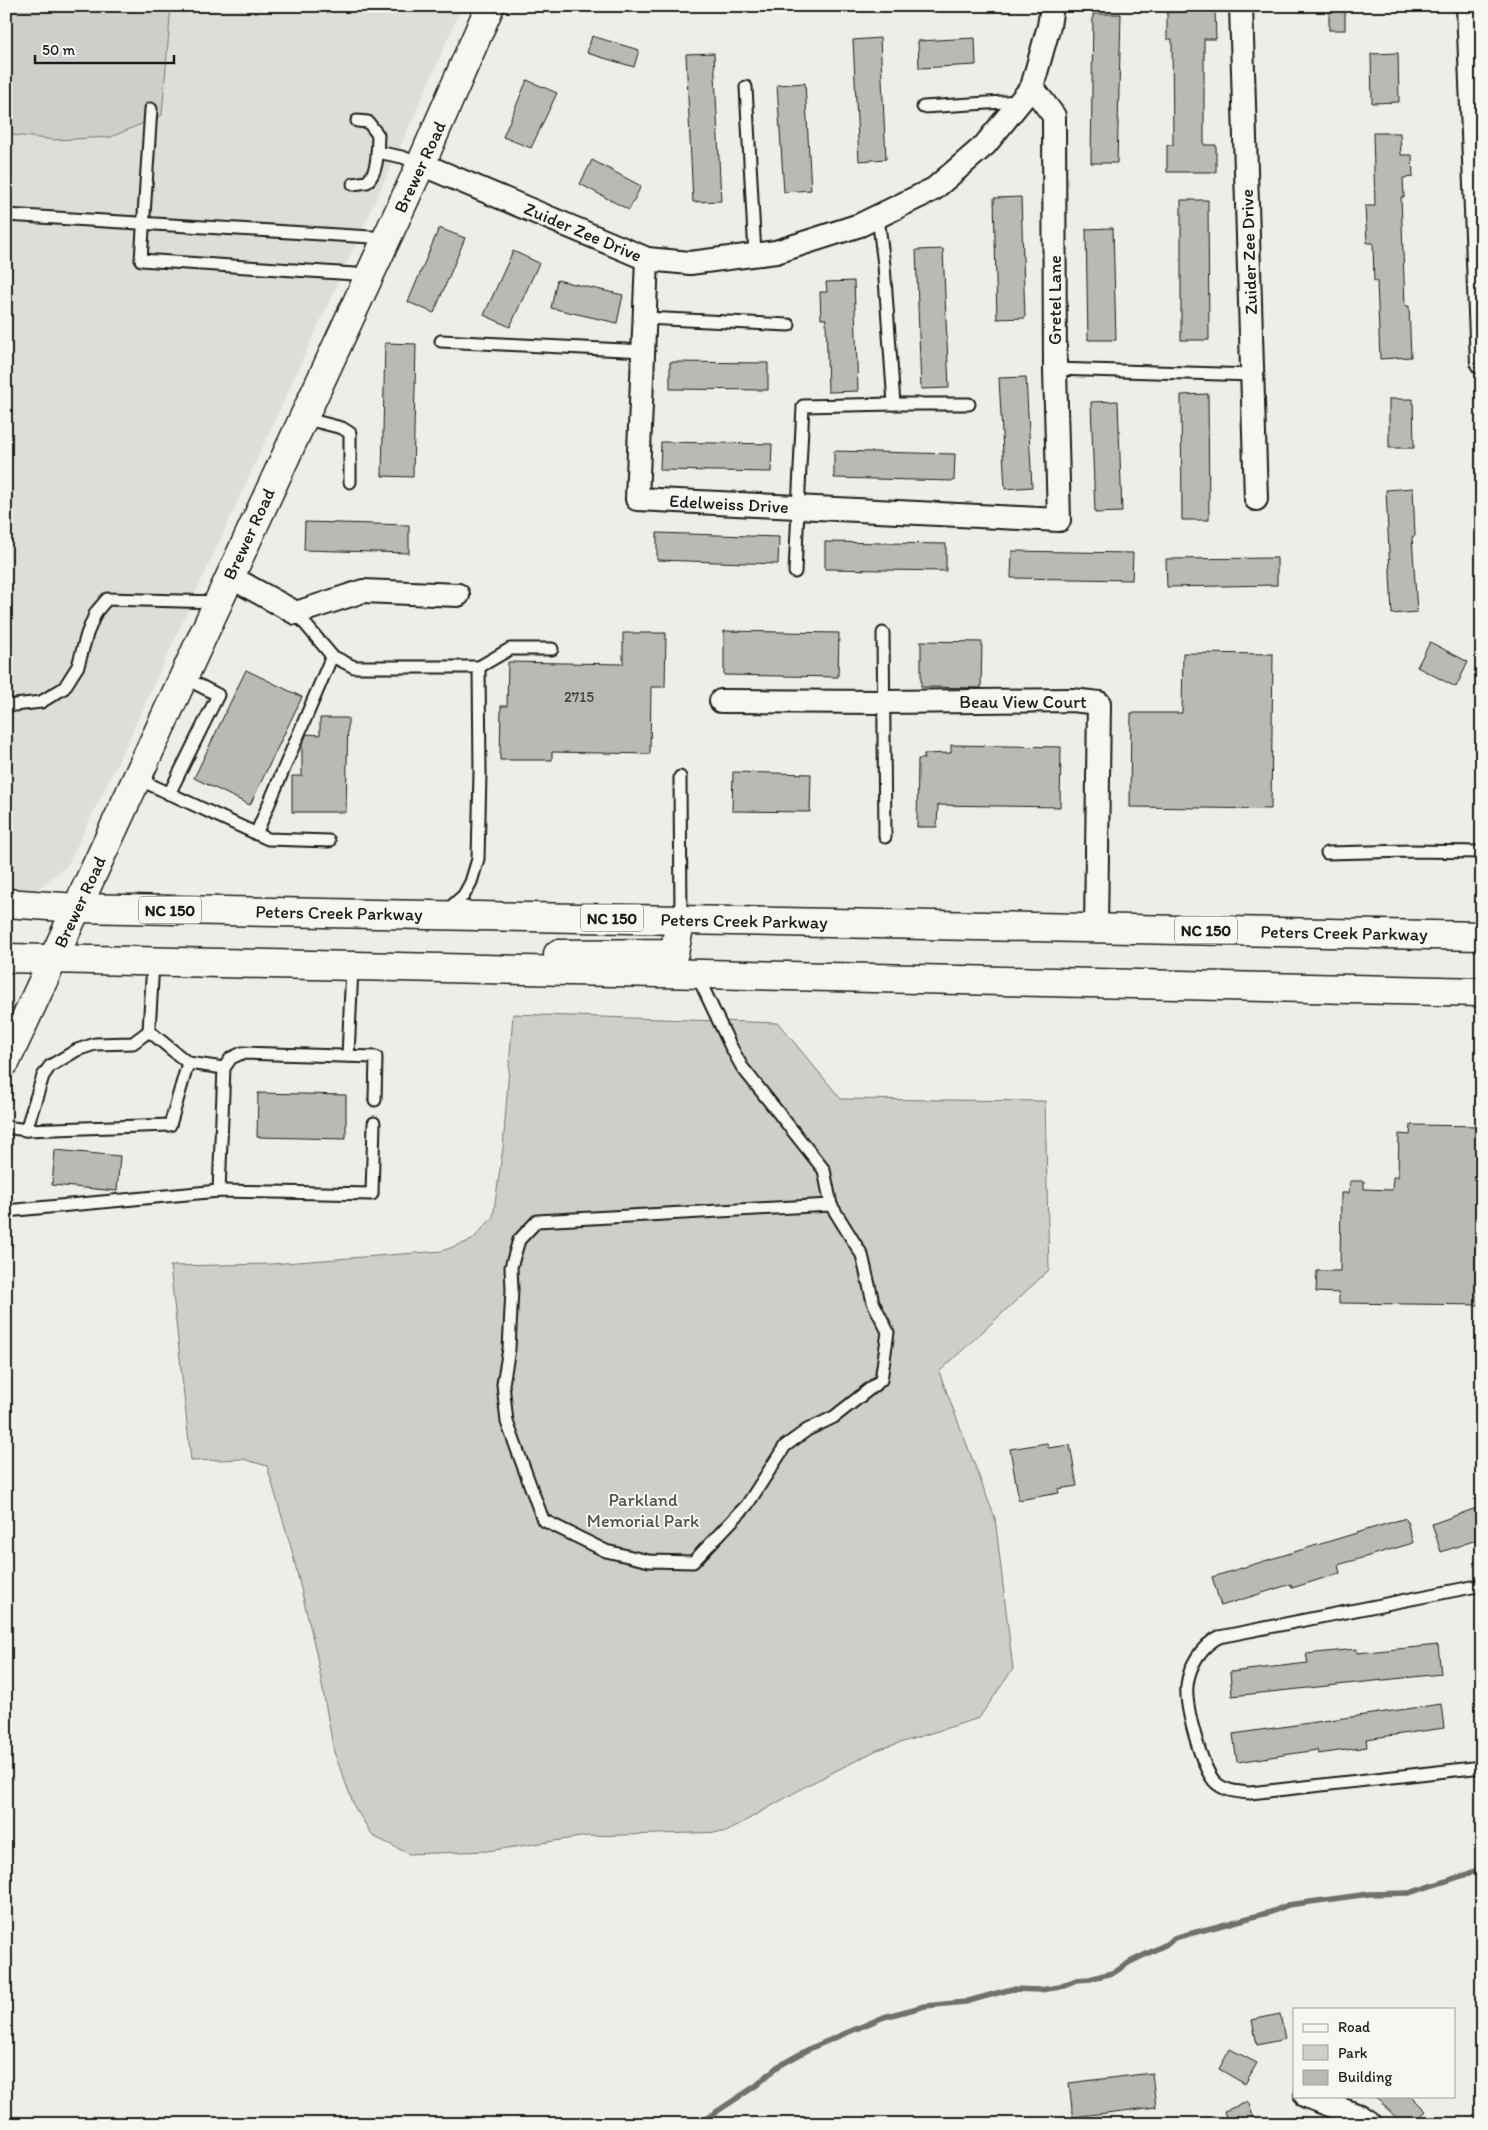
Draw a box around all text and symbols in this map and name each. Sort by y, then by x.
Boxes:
scale bar [35,32,174,64]
text: 50 m [42,41,75,59]
street label: Brewer Road [389,118,451,216]
street label: Zuider Zee Drive [1236,189,1262,315]
street label: Zuider Zee Drive [521,197,645,267]
street label: Gretel Lane [1044,255,1066,345]
street label: Brewer Road [218,485,280,583]
street label: Edelweiss Drive [669,490,789,518]
house number: 2715 [564,688,594,706]
street label: Beau View Court [959,691,1087,713]
street label: Brewer Road [49,853,111,951]
road number: NC 150 [139,896,201,924]
street label: Peters Creek Parkway [255,901,423,925]
road number: NC 150 [581,904,643,931]
street label: Peters Creek Parkway [660,909,828,933]
road number: NC 150 [1175,916,1237,944]
street label: Peters Creek Parkway [1260,921,1428,945]
park label: Parkland Memorial Park [587,1489,699,1532]
legend [1293,2008,1456,2098]
text: Road [1338,2018,1371,2036]
text: Park [1338,2044,1368,2062]
text: Building [1338,2068,1392,2086]

